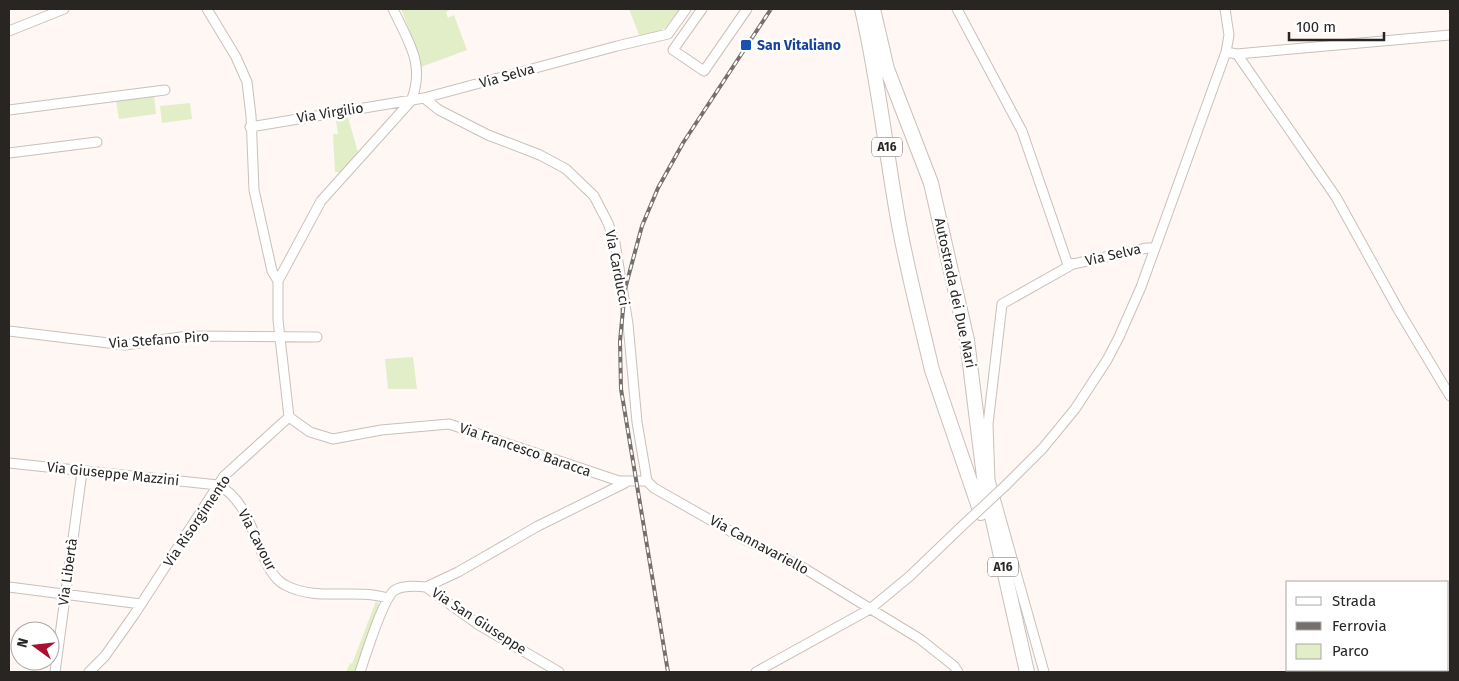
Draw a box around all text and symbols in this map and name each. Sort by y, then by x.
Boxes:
scale bar [1289,10,1384,42]
text: 100 m [1296,18,1336,36]
place label: San Vitaliano [757,37,841,54]
marker: San Vitaliano [739,38,753,52]
street label: Via Selva [477,60,537,92]
street label: Via Virgilio [295,99,365,127]
road number: A16 [872,138,902,156]
street label: Autostrada dei Due Mari [931,216,979,370]
street label: Via Carducci [601,229,633,307]
street label: Via Selva [1084,240,1142,270]
street label: Via Stefano Piro [108,328,210,352]
street label: Via Francesco Baracca [457,419,593,481]
street label: Via Giuseppe Mazzini [46,459,180,489]
street label: Via Risorgimento [160,472,234,570]
street label: Via Cavour [234,506,280,574]
street label: Via Cannavariello [707,512,811,578]
street label: Via Libertà [55,537,81,607]
road number: A16 [988,558,1018,576]
legend [1286,581,1449,671]
street label: Via San Giuseppe [428,584,530,658]
text: Strada [1332,592,1376,610]
text: Ferrovia [1332,617,1387,635]
north arrow [10,621,60,671]
text: N [14,636,32,649]
text: Parco [1332,642,1369,660]

